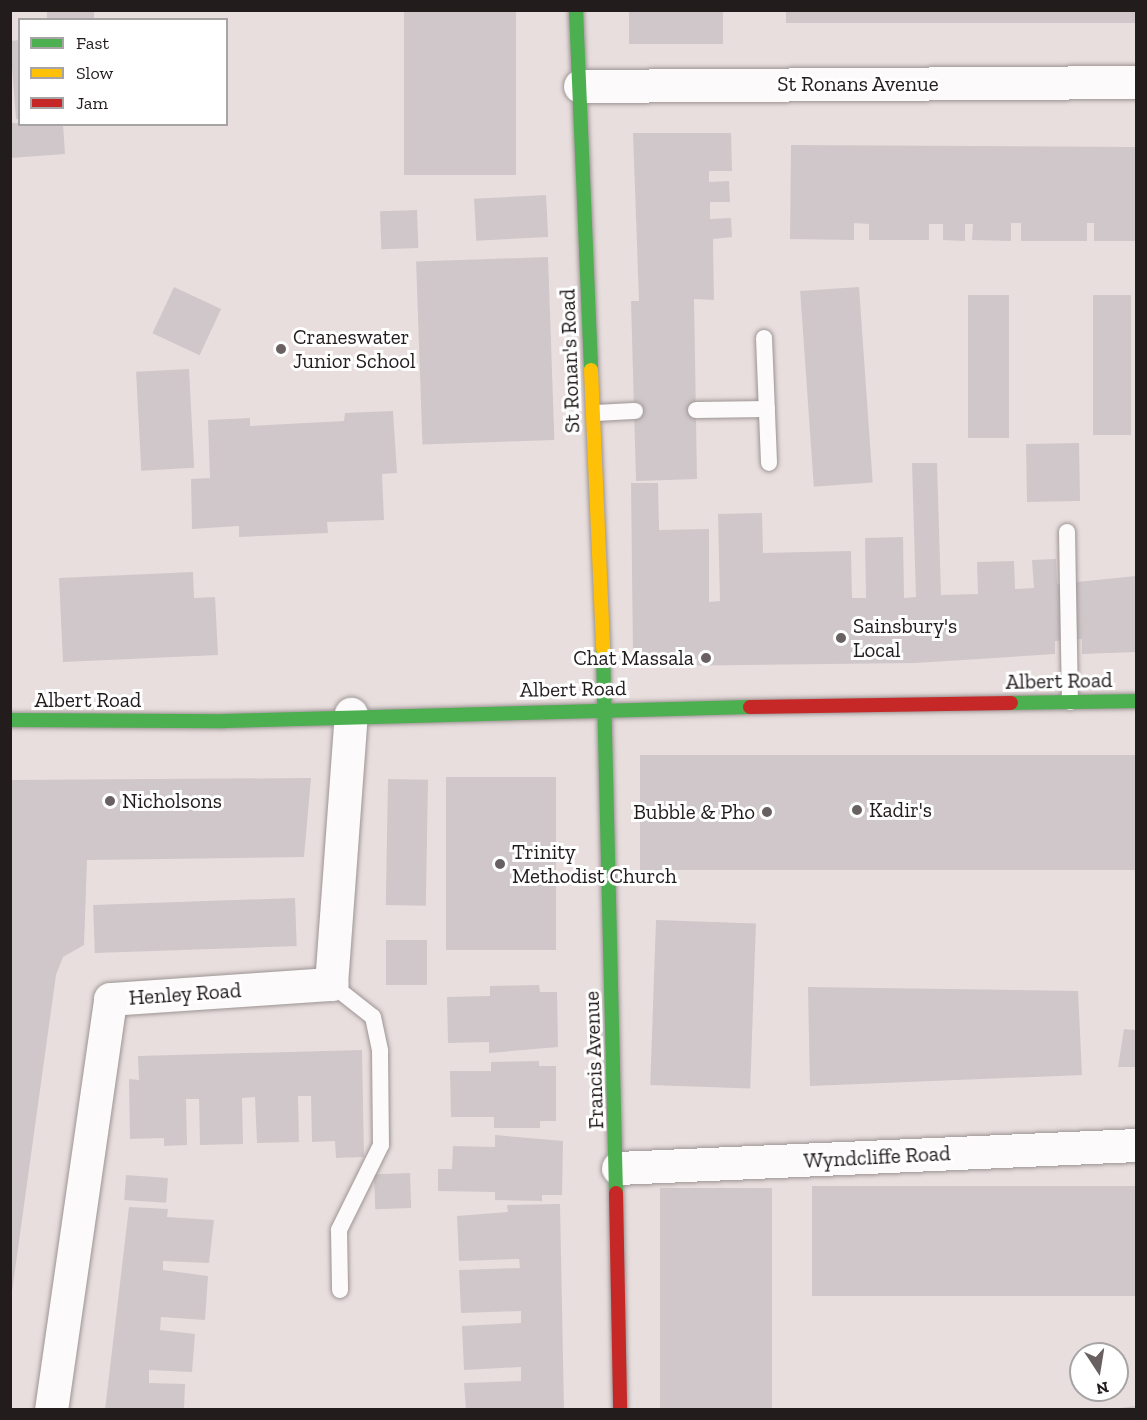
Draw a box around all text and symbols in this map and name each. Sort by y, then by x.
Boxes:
legend [18,18,228,126]
text: Fast [76,32,109,54]
text: Slow [76,62,113,84]
street label: St Ronans Avenue [777,71,939,97]
text: Jam [76,92,108,114]
street label: St Ronan's Road [555,288,585,434]
place label: Craneswater Junior School [293,324,416,374]
marker: Craneswater Junior School [274,342,288,356]
place label: Sainsbury's Local [853,613,957,663]
marker: Sainsbury's Local [834,631,848,645]
place label: Chat Massala [573,645,694,671]
marker: Chat Massala [699,651,713,665]
street label: Albert Road [1005,667,1113,695]
street label: Albert Road [519,675,627,703]
street label: Albert Road [35,687,141,713]
place label: Nicholsons [122,788,222,814]
marker: Nicholsons [103,794,117,808]
place label: Kadir's [869,797,932,823]
place label: Bubble & Pho [633,799,755,825]
marker: Kadir's [850,803,864,817]
marker: Bubble & Pho [760,805,774,819]
place label: Trinity Methodist Church [512,839,677,889]
marker: Trinity Methodist Church [493,857,507,871]
street label: Henley Road [128,977,242,1011]
street label: Francis Avenue [579,990,609,1130]
street label: Wyndcliffe Road [803,1141,951,1173]
north arrow [1069,1342,1129,1402]
text: N [1095,1378,1110,1399]

